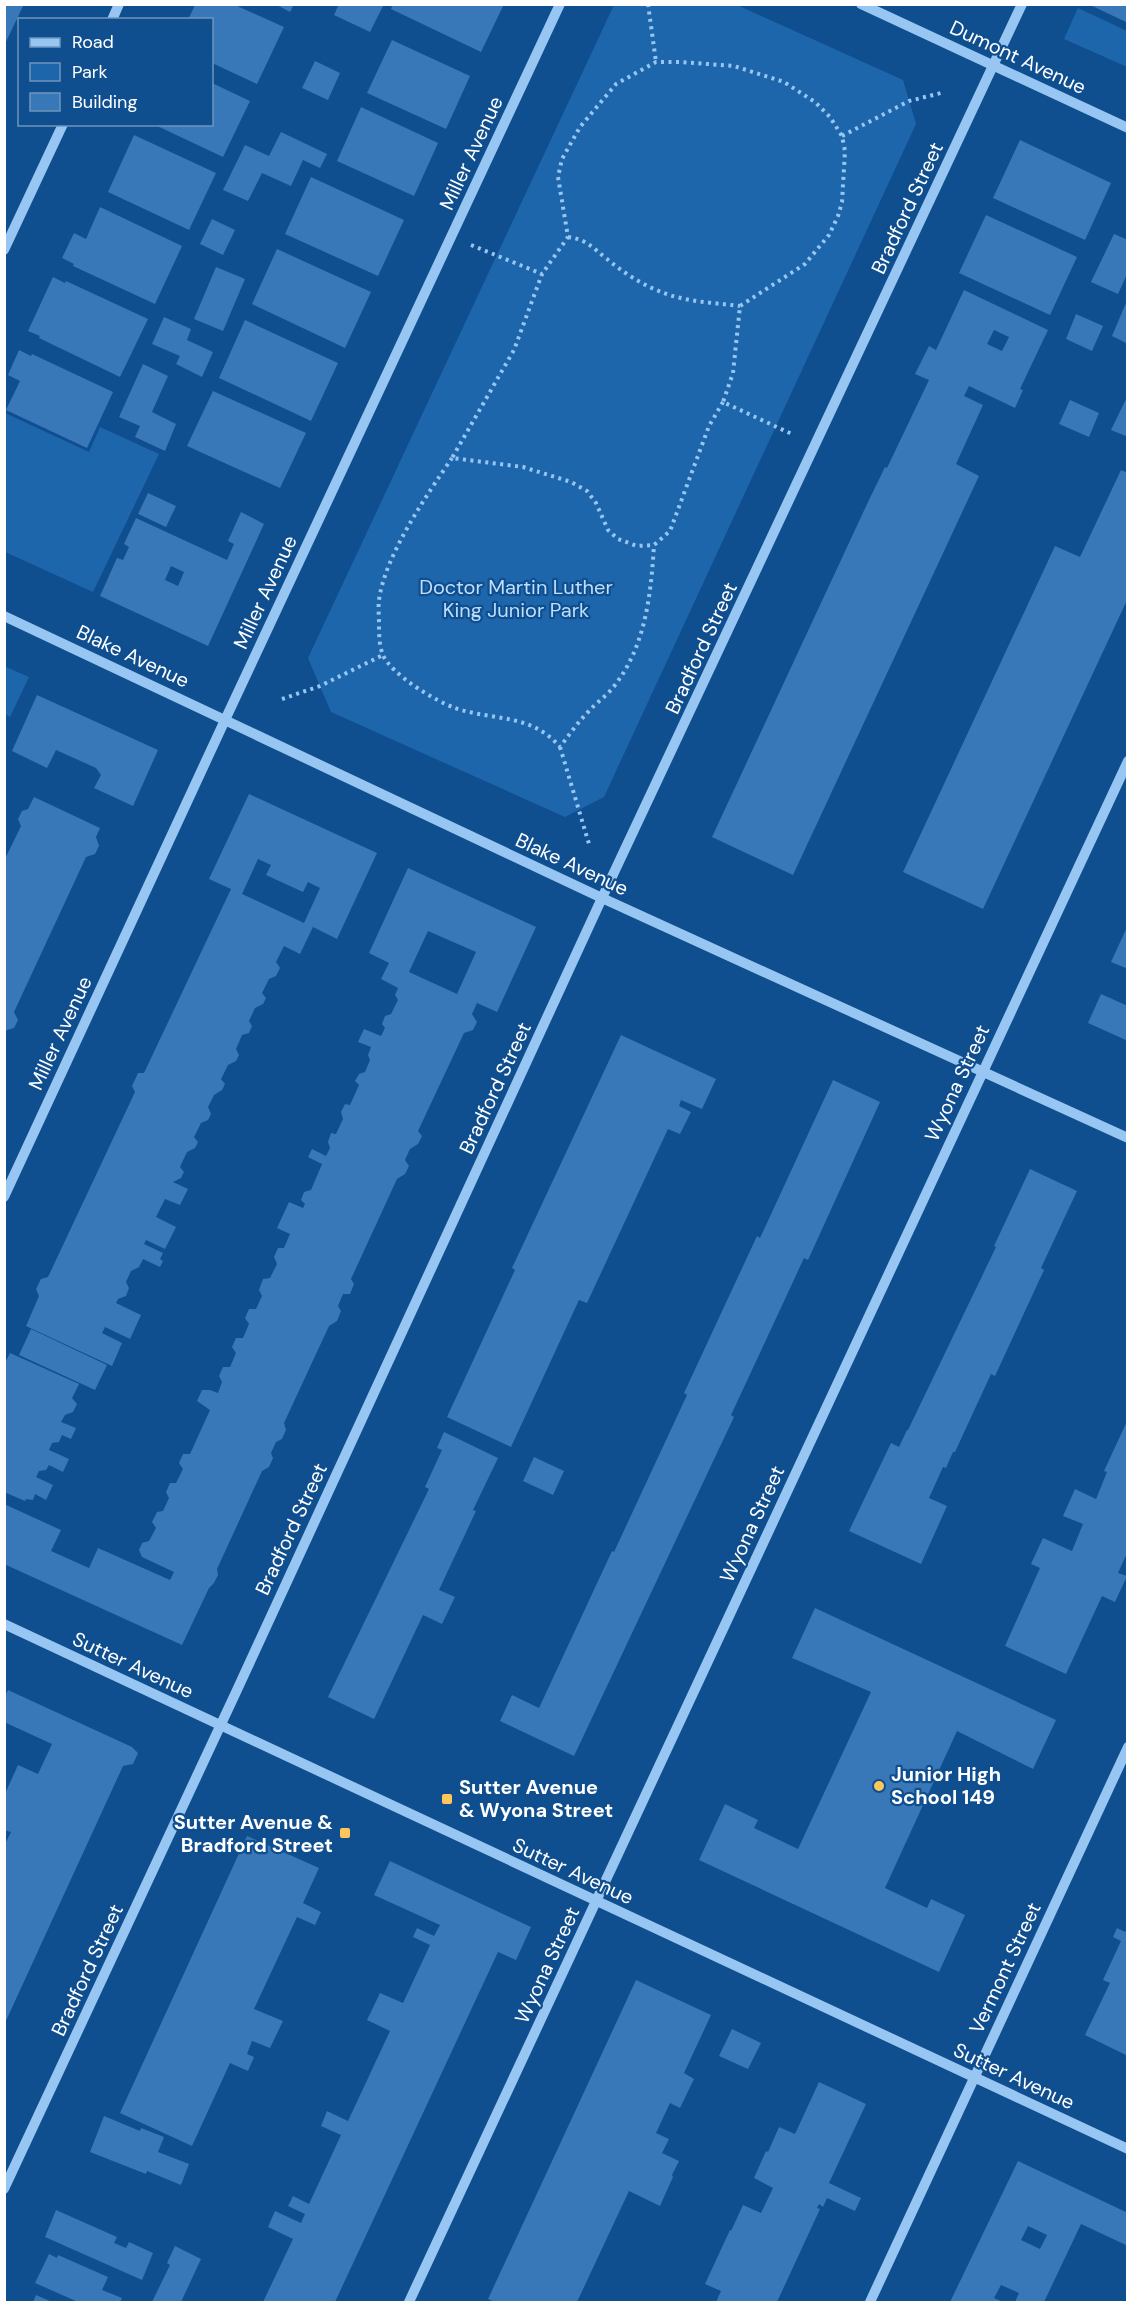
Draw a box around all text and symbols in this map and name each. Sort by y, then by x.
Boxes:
street label: Dumont Avenue [946,14,1090,100]
legend [18,18,213,126]
text: Road [72,30,114,54]
text: Park [72,60,108,84]
text: Building [72,90,137,114]
street label: Miller Avenue [433,92,509,214]
street label: Bradford Street [865,138,949,278]
street label: Miller Avenue [227,531,303,653]
park label: Doctor Martin Luther King Junior Park [419,574,613,623]
street label: Bradford Street [659,578,743,718]
street label: Blake Avenue [72,619,194,693]
street label: Blake Avenue [511,827,633,901]
street label: Miller Avenue [22,972,98,1094]
street label: Bradford Street [453,1018,537,1158]
street label: Wyona Street [919,1020,995,1145]
street label: Bradford Street [249,1459,333,1599]
street label: Wyona Street [714,1461,790,1586]
street label: Sutter Avenue [68,1626,198,1704]
place label: Junior High School 149 [891,1761,1001,1810]
place label: Sutter Avenue & Wyona Street [459,1774,613,1823]
marker: Junior High School 149 [872,1779,886,1793]
marker: Sutter Avenue & Wyona Street [440,1792,454,1806]
place label: Sutter Avenue & Bradford Street [174,1809,333,1858]
marker: Sutter Avenue & Bradford Street [338,1826,352,1840]
street label: Sutter Avenue [508,1832,638,1910]
street label: Vermont Street [963,1898,1047,2038]
street label: Bradford Street [45,1900,129,2040]
street label: Wyona Street [509,1902,585,2027]
street label: Sutter Avenue [949,2037,1079,2115]

